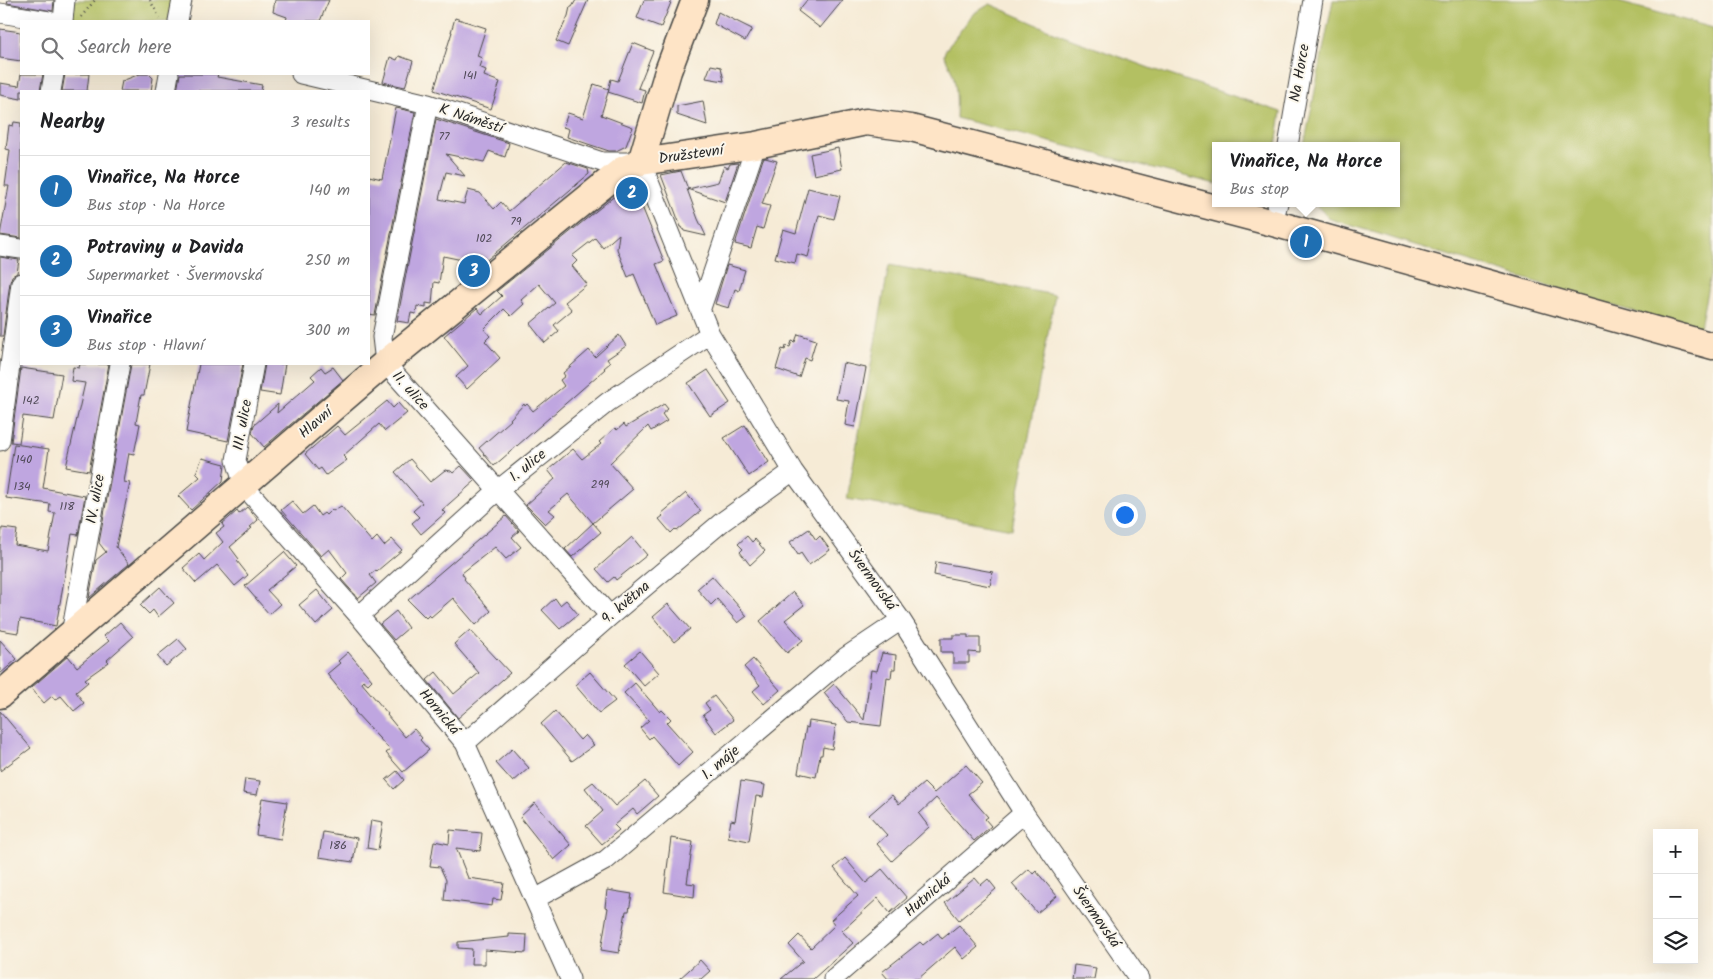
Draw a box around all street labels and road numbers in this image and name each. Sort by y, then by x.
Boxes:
street label: Na Horce [1283,42,1317,104]
street label: K Náměstí [436,97,509,141]
street label: Družstevní [657,138,727,171]
street label: II. ulice [385,366,435,417]
street label: III. ulice [227,397,259,452]
street label: Hlavní [294,400,340,445]
street label: I. ulice [504,443,552,489]
street label: IV. ulice [80,472,112,526]
street label: Švermovská [841,544,904,618]
street label: 9. května [596,575,656,631]
street label: Hornická [412,684,467,742]
street label: 1. máje [696,740,746,786]
street label: Hutnická [899,868,958,923]
street label: Švermovská [1066,881,1127,955]

